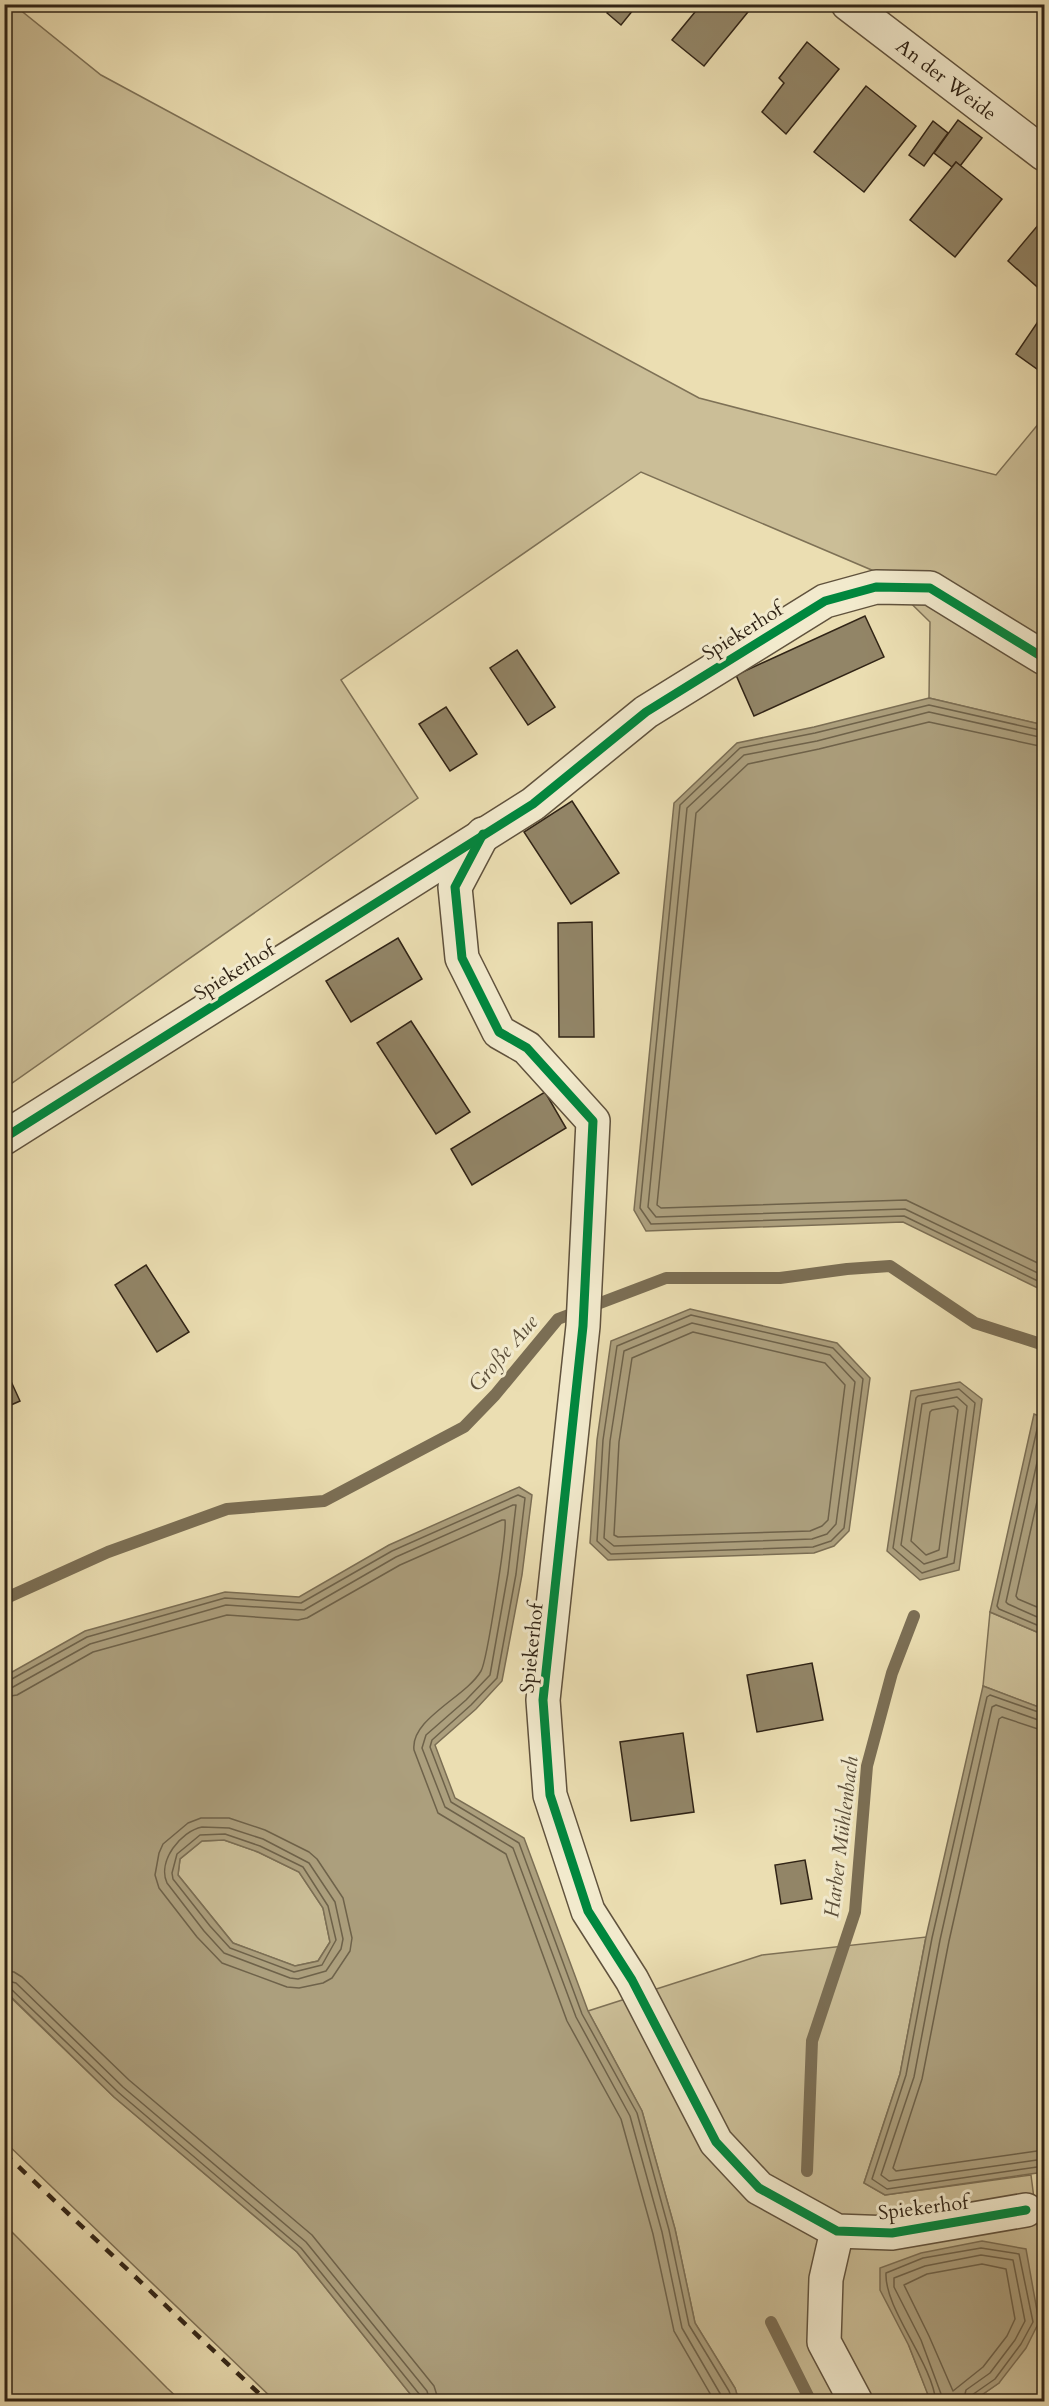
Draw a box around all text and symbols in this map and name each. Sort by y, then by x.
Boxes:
street label: An der Weide [890,33,1002,127]
street label: Spiekerhof [697,595,790,667]
street label: Spiekerhof [189,935,282,1007]
water label: Große Aue [462,1308,545,1398]
street label: Spiekerhof [513,1599,550,1694]
water label: Harber Mühlenbach [817,1755,866,1919]
street label: Spiekerhof [877,2188,972,2226]

